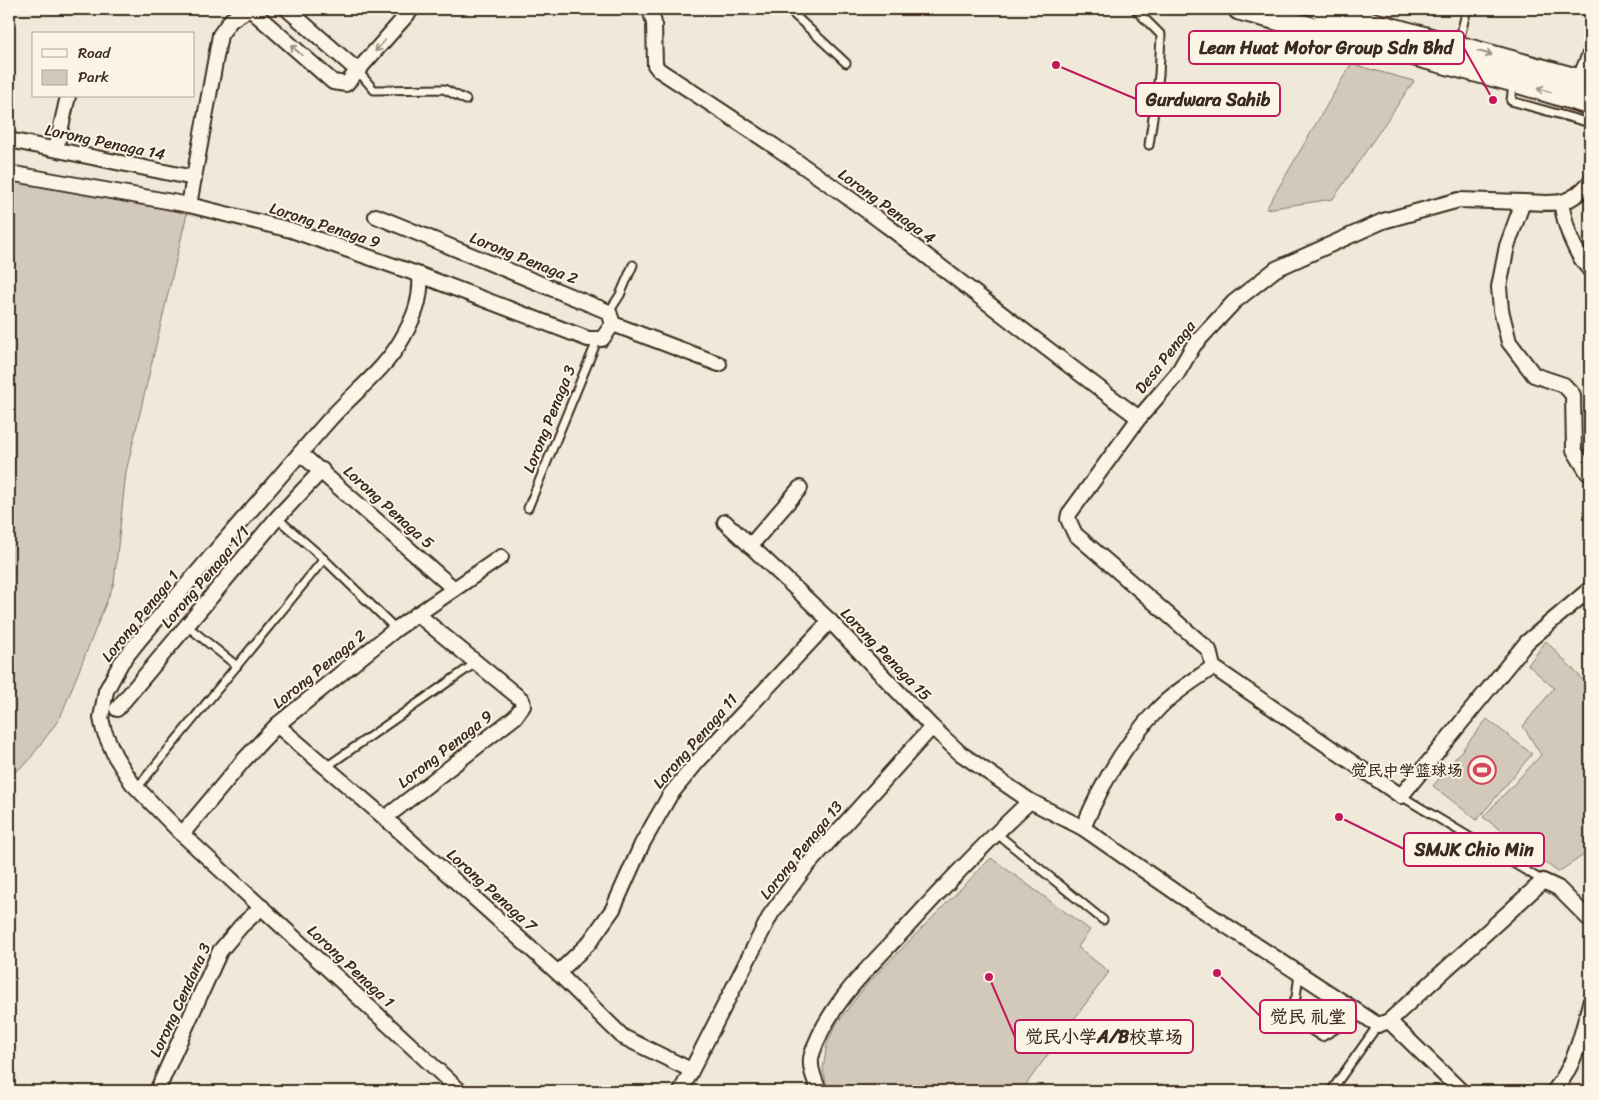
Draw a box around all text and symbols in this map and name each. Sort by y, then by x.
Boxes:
callout: Lean Huat Motor Group Sdn Bhd [1189,31,1464,64]
legend [32,32,195,98]
text: Lean Huat Motor Group Sdn Bhd [1199,32,1455,64]
one-way arrow [374,39,385,52]
text: Road [78,40,111,66]
one-way arrow [290,44,303,56]
one-way arrow [1477,49,1493,59]
text: Park [78,64,109,90]
callout: Gurdwara Sahib [1136,83,1280,116]
text: Gurdwara Sahib [1145,84,1271,116]
one-way arrow [1536,85,1552,94]
street label: Lorong Penaga 14 [42,115,168,169]
street label: Lorong Penaga 4 [832,160,942,252]
street label: Lorong Penaga 9 [266,193,384,257]
street label: Lorong Penaga 2 [465,223,583,293]
street label: Desa Penaga [1127,313,1204,400]
street label: Lorong Penaga 3 [514,360,584,477]
street label: Lorong Penaga 5 [336,458,442,556]
street label: Lorong Penaga 1/1 [153,519,257,635]
street label: Lorong Penaga 1 [93,563,187,669]
street label: Lorong Penaga 15 [833,600,939,708]
street label: Lorong Penaga 2 [265,622,373,716]
street label: Lorong Penaga 11 [645,686,745,795]
street label: Lorong Penaga 9 [391,702,499,796]
sports icon: 觉民中学篮球场 [1467,755,1497,785]
place label: 觉民中学篮球场 [1351,756,1463,785]
street label: Lorong Penaga 13 [752,794,850,906]
callout: SMJK Chio Min [1404,833,1544,866]
text: SMJK Chio Min [1413,834,1534,866]
street label: Lorong Penaga 7 [440,841,545,940]
street label: Lorong Penaga 1 [300,917,402,1015]
street label: Lorong Cendana 3 [141,938,219,1062]
callout: 觉民 礼堂 [1260,1000,1356,1033]
text: 觉民 礼堂 [1270,1001,1346,1033]
callout: 觉民小学A/B校草场 [1015,1020,1193,1053]
text: 觉民小学A/B校草场 [1025,1021,1183,1053]

